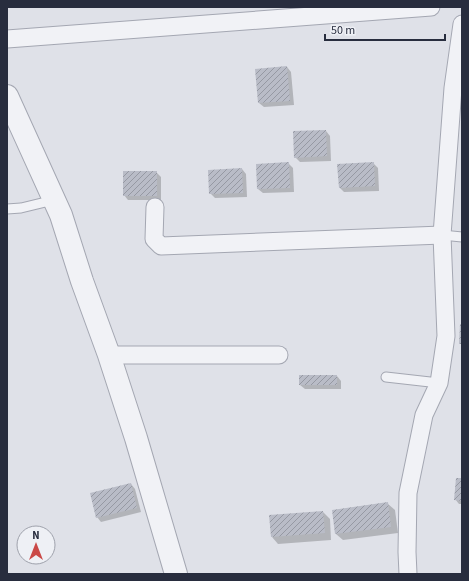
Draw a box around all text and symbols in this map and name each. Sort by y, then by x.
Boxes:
scale bar [325,16,445,42]
text: 50 m [331,22,355,39]
north arrow [16,525,56,565]
text: N [32,528,40,543]

